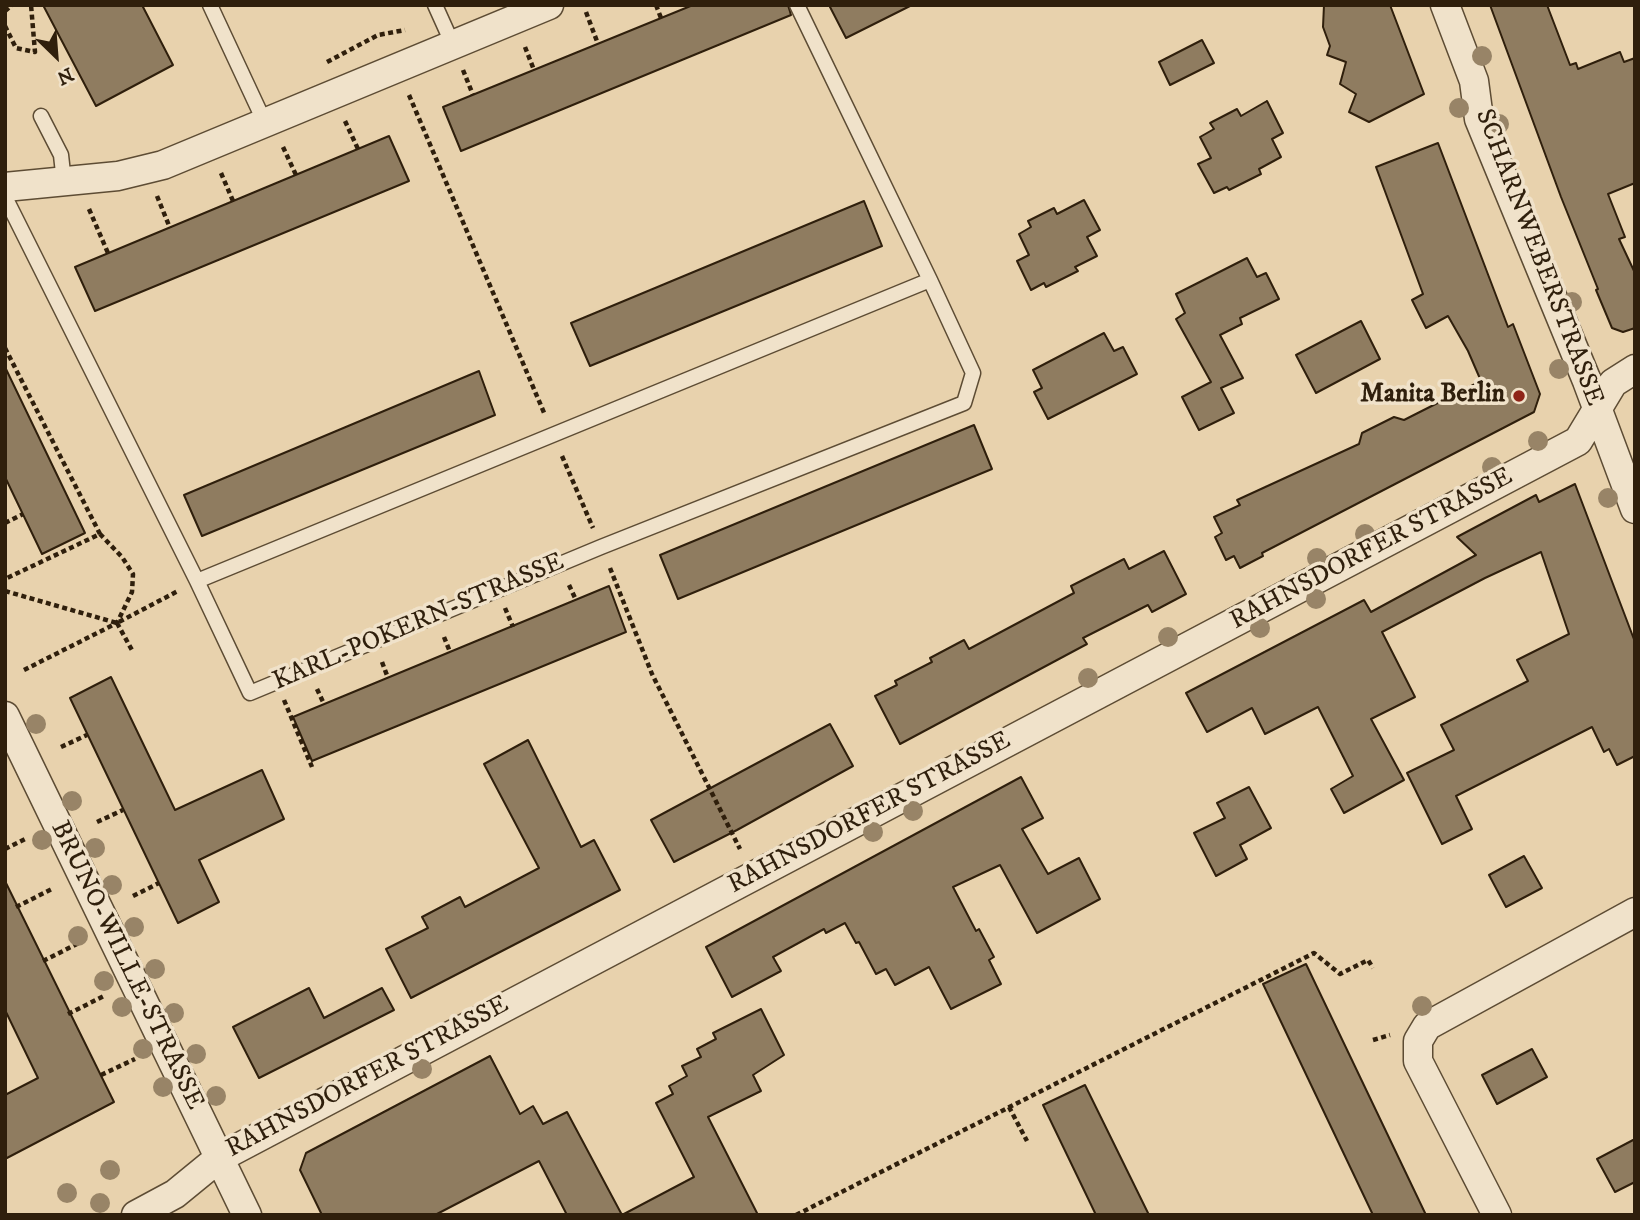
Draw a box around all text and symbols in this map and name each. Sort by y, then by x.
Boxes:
north arrow [21,21,91,91]
text: N [53,62,77,89]
street label: SCHARNWEBERSTRASSE [1467,105,1609,411]
place label: Manita Berlin [1360,380,1505,412]
marker: Manita Berlin [1511,388,1527,404]
street label: RAHNSDORFER STRASSE [1225,462,1519,638]
street label: KARL-POKERN-STRASSE [269,547,569,699]
street label: RAHNSDORFER STRASSE [723,726,1017,902]
street label: BRUNO-WILLE-STRASSE [42,817,210,1115]
street label: RAHNSDORFER STRASSE [221,990,515,1166]

